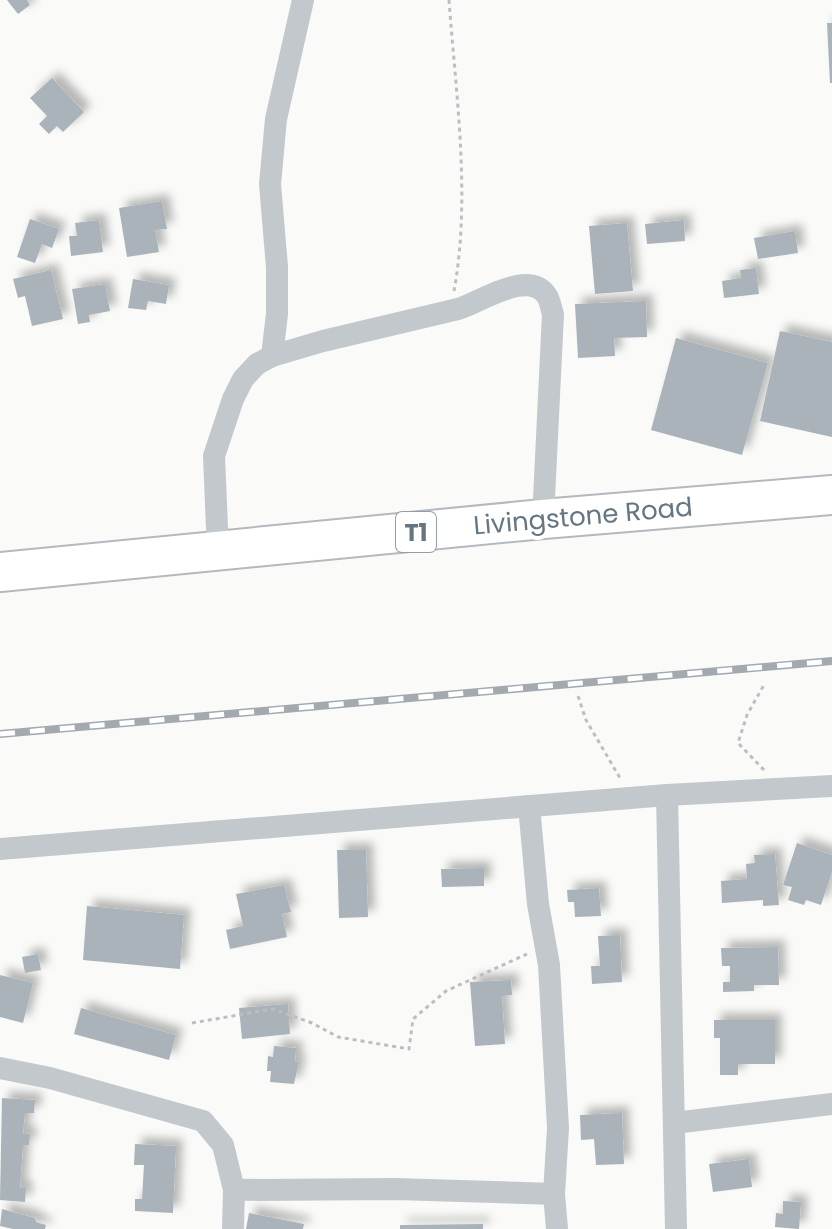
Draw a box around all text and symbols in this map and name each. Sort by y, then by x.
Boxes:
street label: Livingstone Road [472,488,694,544]
road number: T1 [396,512,436,552]

